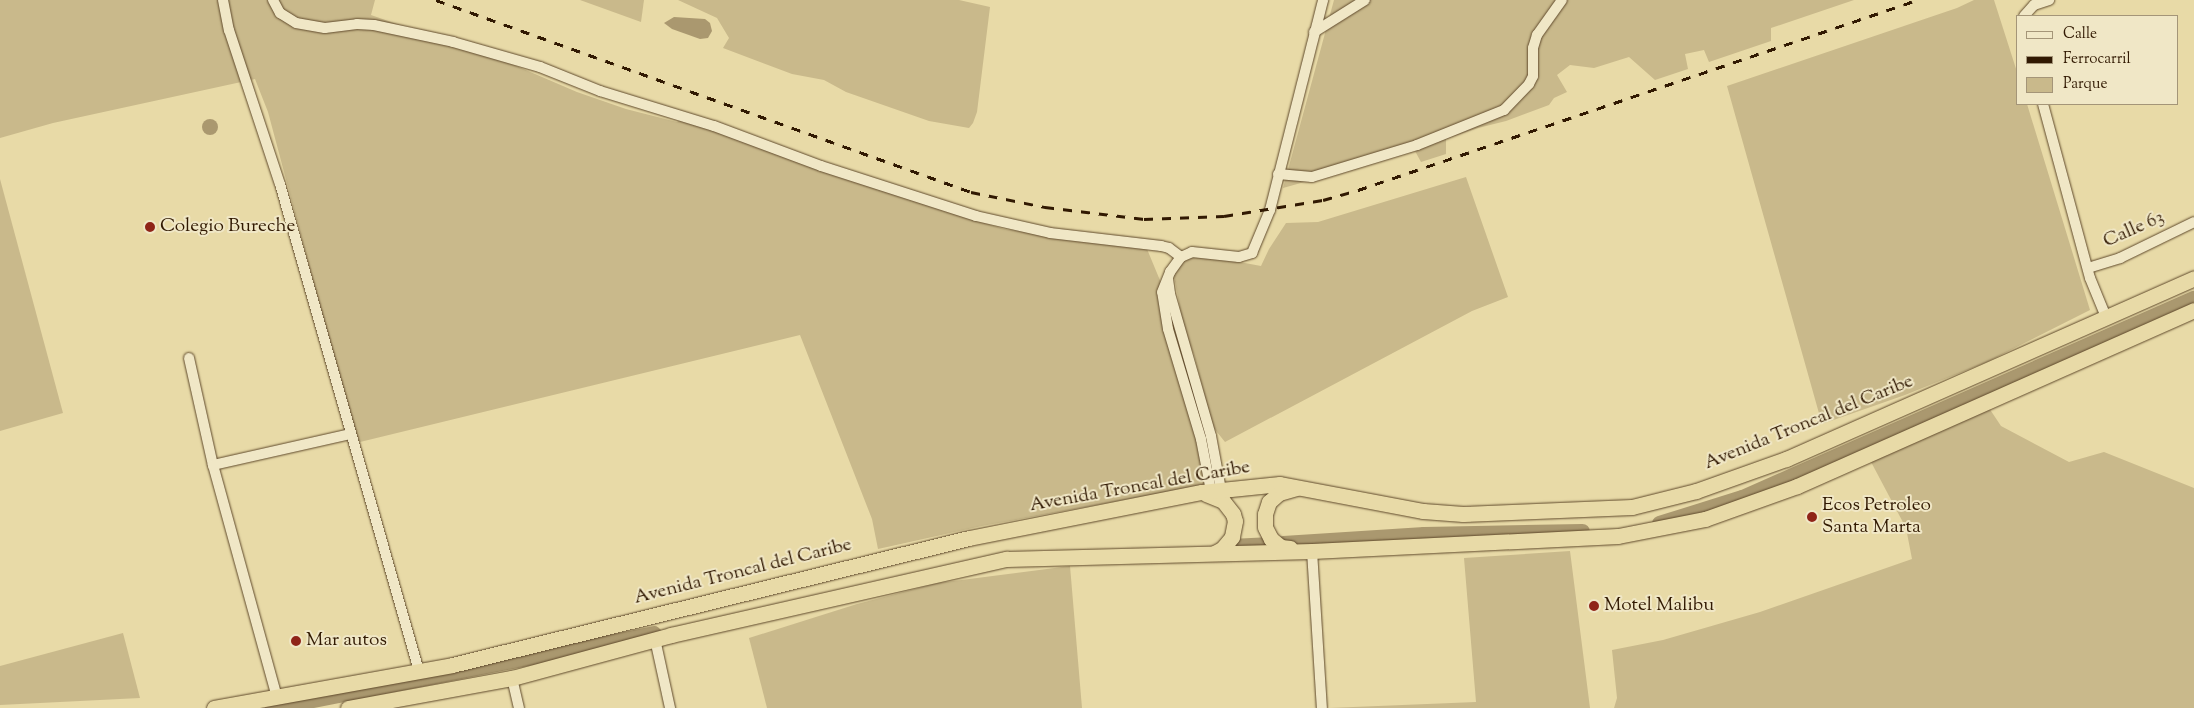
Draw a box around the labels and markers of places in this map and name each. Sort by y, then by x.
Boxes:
place label: Colegio Bureche [160,216,295,238]
marker: Colegio Bureche [144,221,156,233]
place label: Ecos Petroleo Santa Marta [1822,495,1931,539]
marker: Ecos Petroleo Santa Marta [1806,511,1818,523]
place label: Motel Malibu [1604,595,1714,617]
marker: Motel Malibu [1588,600,1600,612]
place label: Mar autos [306,630,387,652]
marker: Mar autos [290,635,302,647]

